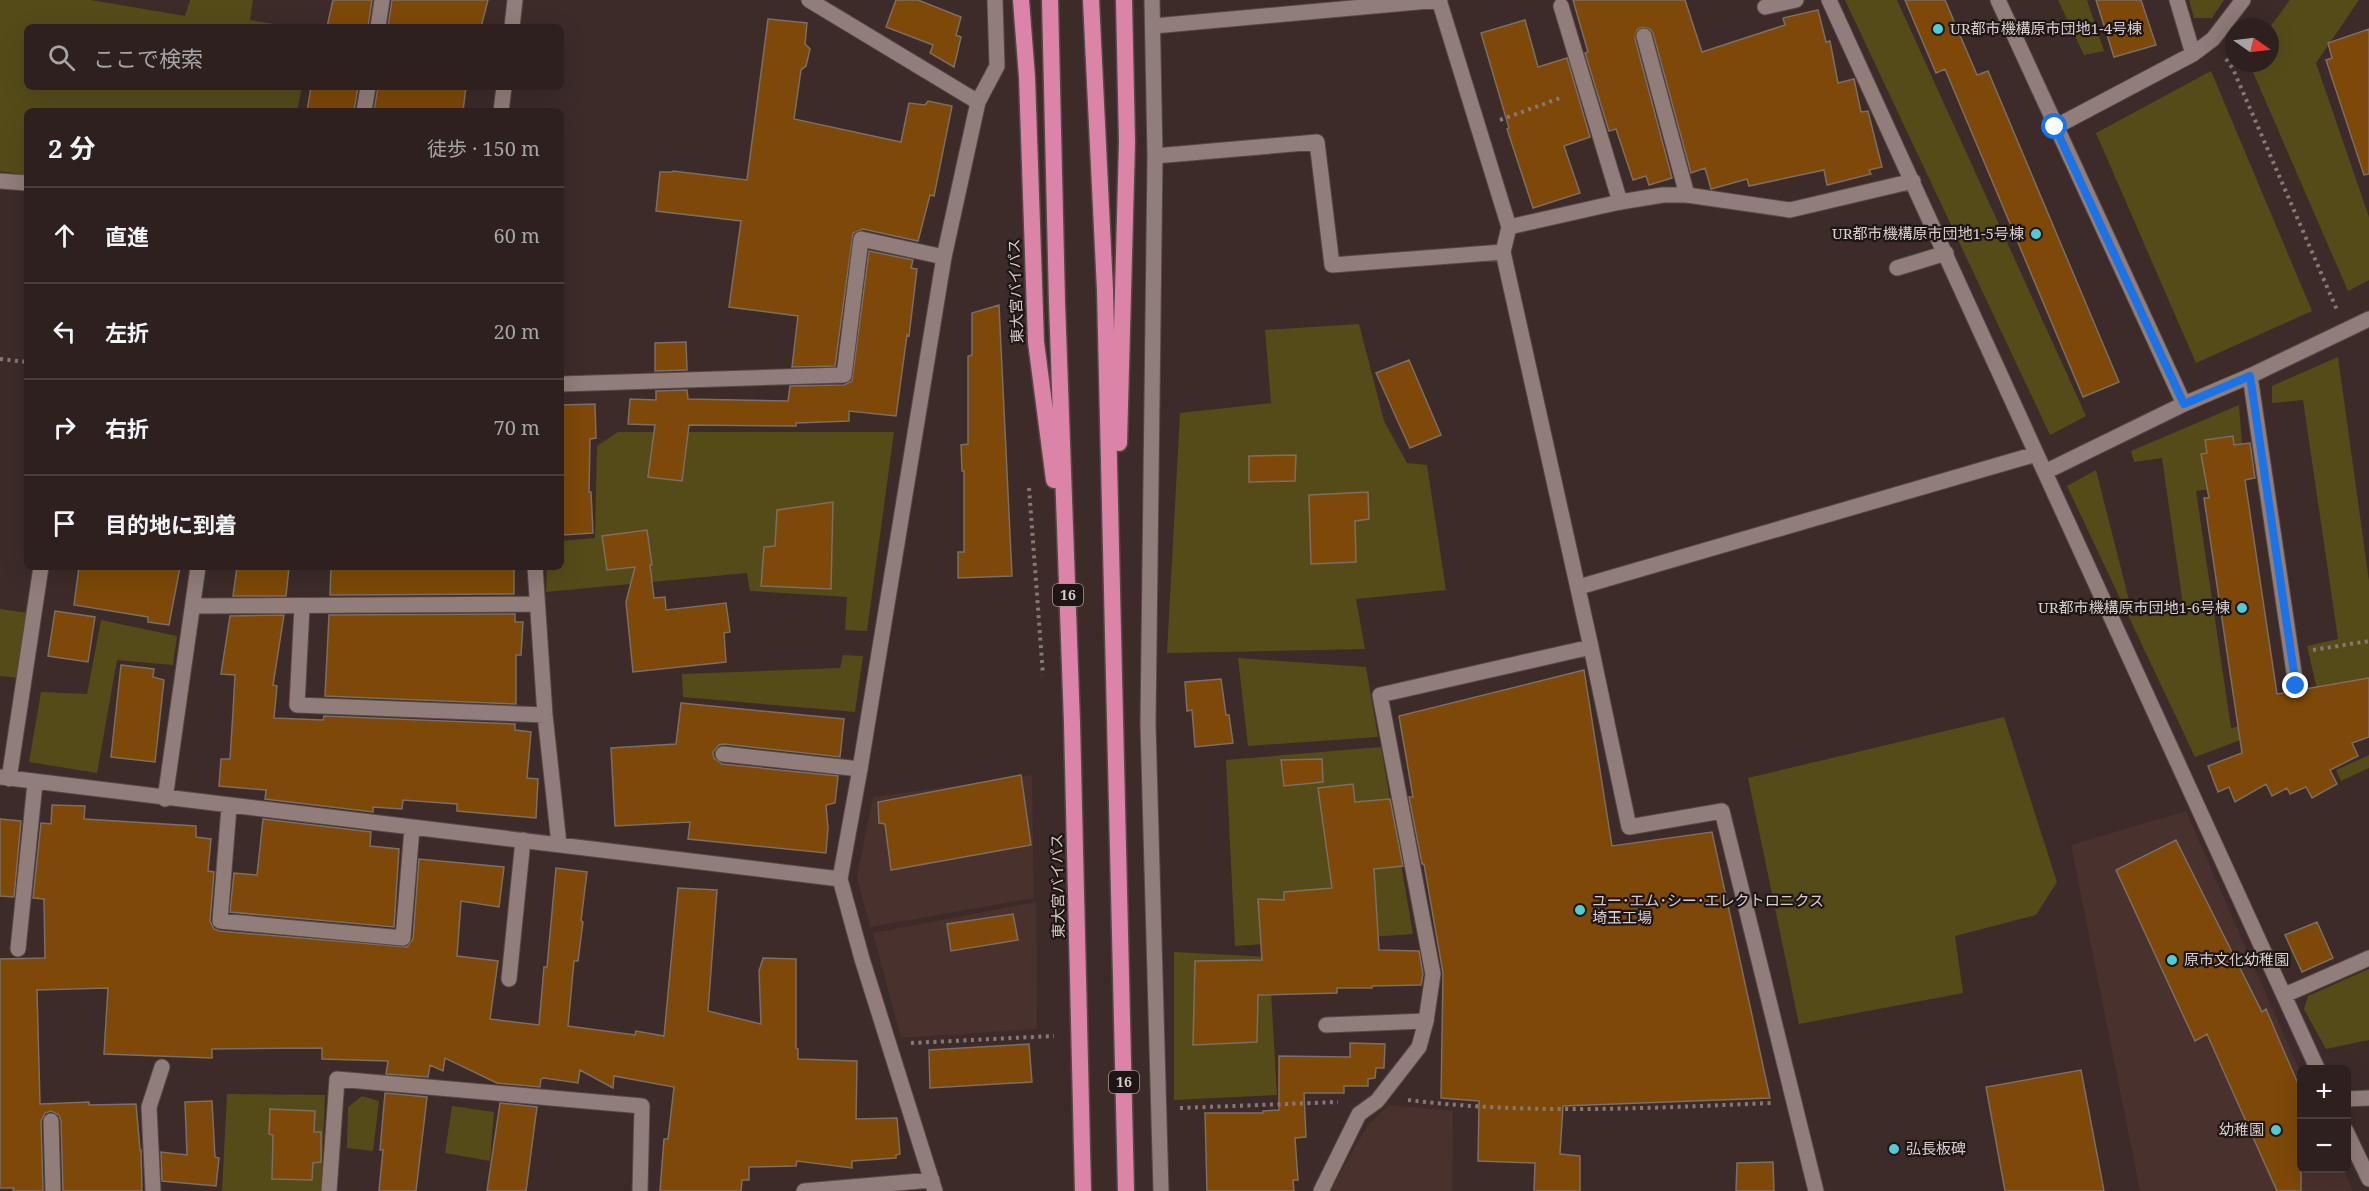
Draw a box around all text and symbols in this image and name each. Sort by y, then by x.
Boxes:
place label: UR都市機構原市団地1-4号棟 [1950,18,2142,38]
north arrow [2225,18,2279,72]
marker: UR都市機構原市団地1-4号棟 [1931,22,1945,36]
search box [24,24,564,90]
icon: search [45,41,78,74]
text: ここで検索 [93,43,203,73]
route start [2041,113,2067,139]
text: 2 分 [48,130,95,166]
text: 徒歩 · 150 m [427,135,540,162]
icon: ahead [48,219,81,252]
text: 直進 [105,221,149,251]
text: 60 m [494,222,540,249]
place label: UR都市機構原市団地1-5号棟 [1832,223,2024,243]
marker: UR都市機構原市団地1-5号棟 [2029,227,2043,241]
street label: 東大宮バイパス [1003,238,1027,344]
icon: left [48,315,81,348]
text: 左折 [105,317,149,347]
text: 20 m [494,318,540,345]
icon: right [48,411,81,444]
text: 右折 [105,413,149,443]
text: 70 m [494,414,540,441]
icon: arrive [48,507,81,540]
text: 目的地に到着 [105,509,237,539]
road number: 16 [1053,584,1083,606]
place label: UR都市機構原市団地1-6号棟 [2038,597,2230,617]
marker: UR都市機構原市団地1-6号棟 [2235,601,2249,615]
route end [2282,672,2308,698]
street label: 東大宮バイパス [1046,833,1068,939]
place label: ユー･エム･シー･エレクトロニクス 埼玉工場 [1592,890,1824,927]
marker: ユー･エム･シー･エレクトロニクス 埼玉工場 [1573,903,1587,917]
place label: 原市文化幼稚園 [2184,949,2289,969]
marker: 原市文化幼稚園 [2165,953,2179,967]
map controls [2297,1065,2351,1173]
button: + [2297,1065,2351,1119]
road number: 16 [1109,1071,1139,1093]
place label: 幼稚園 [2219,1119,2264,1139]
button: − [2297,1119,2351,1173]
marker: 幼稚園 [2269,1123,2283,1137]
place label: 弘長板碑 [1906,1138,1966,1158]
marker: 弘長板碑 [1887,1142,1901,1156]

